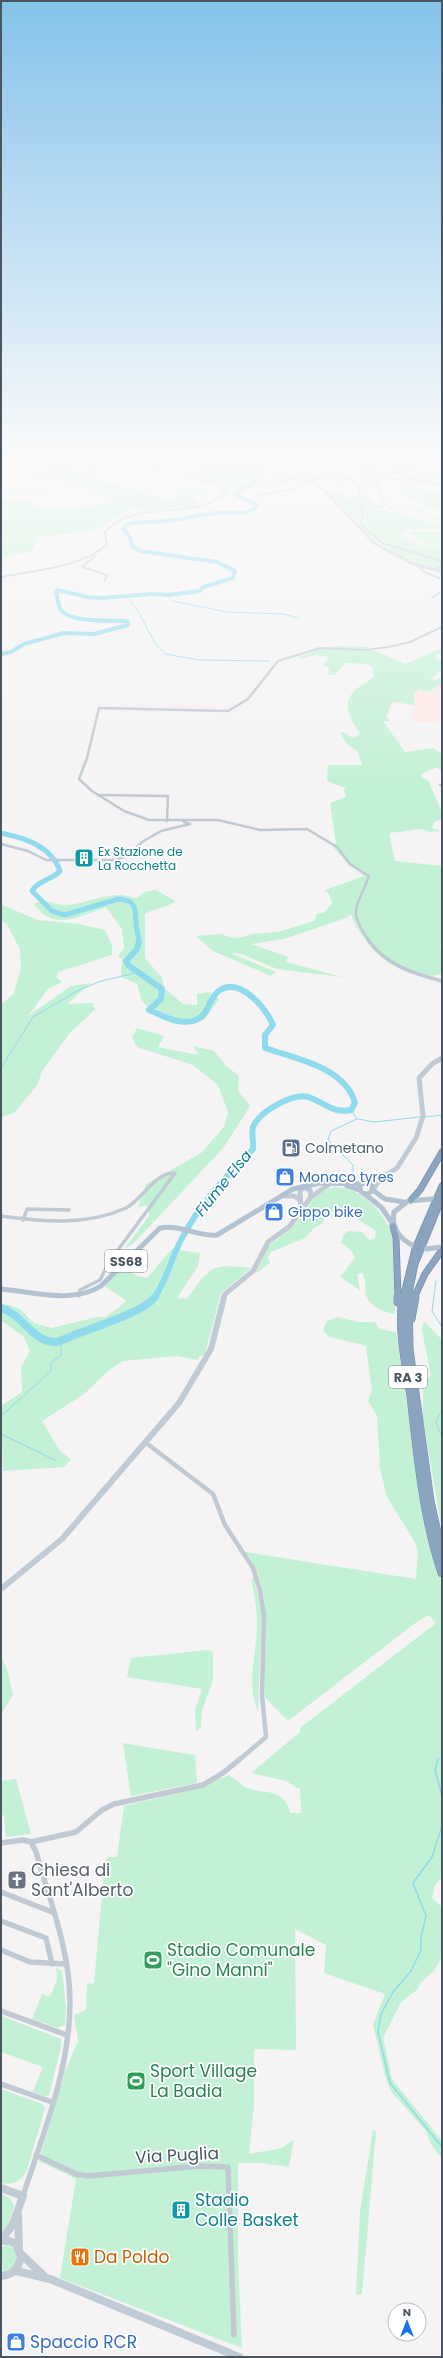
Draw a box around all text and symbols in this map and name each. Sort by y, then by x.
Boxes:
place label: Ex Stazione de La Rocchetta [98,843,183,874]
building icon: Ex Stazione de La Rocchetta [73,847,95,869]
fuel station icon: Colmetano [280,1137,302,1159]
place label: Colmetano [305,1138,384,1158]
water label: Fiume Elsa [190,1146,256,1220]
shop icon: Monaco tyres [274,1166,296,1188]
place label: Monaco tyres [299,1167,394,1187]
shop icon: Gippo bike [263,1201,285,1223]
place label: Gippo bike [288,1202,363,1222]
road number: SS68 [105,1250,147,1272]
road number: RA 3 [389,1366,427,1388]
place label: Chiesa di Sant'Alberto [31,1858,133,1902]
church icon: Chiesa di Sant'Alberto [6,1869,28,1891]
place label: Stadio Comunale "Gino Manni" [167,1938,315,1982]
sports icon: Stadio Comunale "Gino Manni" [142,1949,164,1971]
place label: Sport Village La Badia [150,2059,257,2103]
sports icon: Sport Village La Badia [125,2070,147,2092]
street label: Via Puglia [135,2141,219,2169]
place label: Stadio Colle Basket [195,2188,299,2232]
building icon: Stadio Colle Basket [170,2199,192,2221]
place label: Da Poldo [94,2245,169,2269]
restaurant icon: Da Poldo [69,2246,91,2268]
north arrow [387,2302,427,2342]
text: N [403,2304,411,2320]
place label: Spaccio RCR [30,2330,137,2354]
shop icon: Spaccio RCR [5,2331,27,2353]

